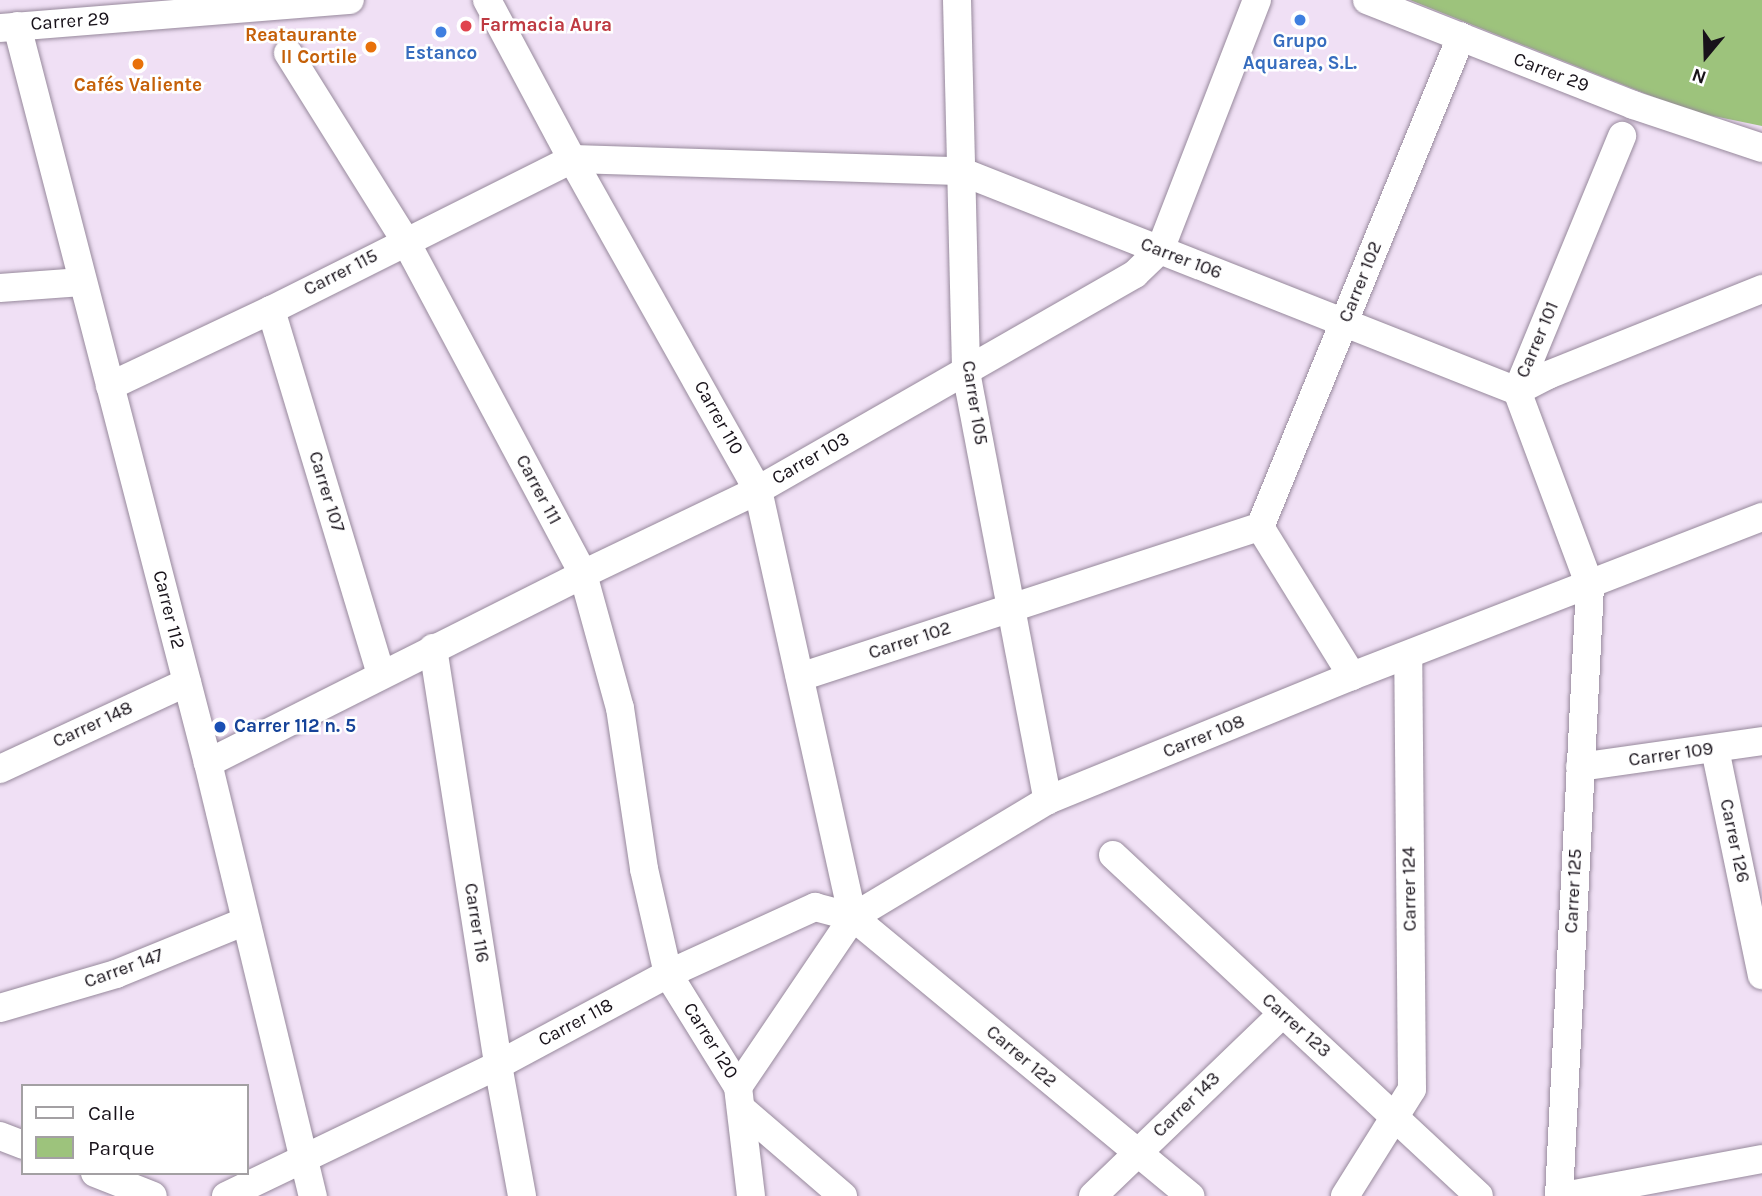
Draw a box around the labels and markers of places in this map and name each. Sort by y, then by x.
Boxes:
marker: Grupo Aquarea, S.L. [1292,12,1308,28]
place label: Farmacia Aura [480,15,612,37]
marker: Farmacia Aura [458,18,474,34]
marker: Estanco [433,24,449,40]
place label: Reataurante II Cortile [245,25,357,69]
place label: Grupo Aquarea, S.L. [1243,31,1357,75]
marker: Reataurante II Cortile [363,39,379,55]
place label: Estanco [405,43,477,65]
marker: Cafés Valiente [130,56,146,72]
place label: Cafés Valiente [74,75,202,97]
place label: Carrer 112 n. 5 [234,716,356,738]
marker: Carrer 112 n. 5 [212,719,228,735]

